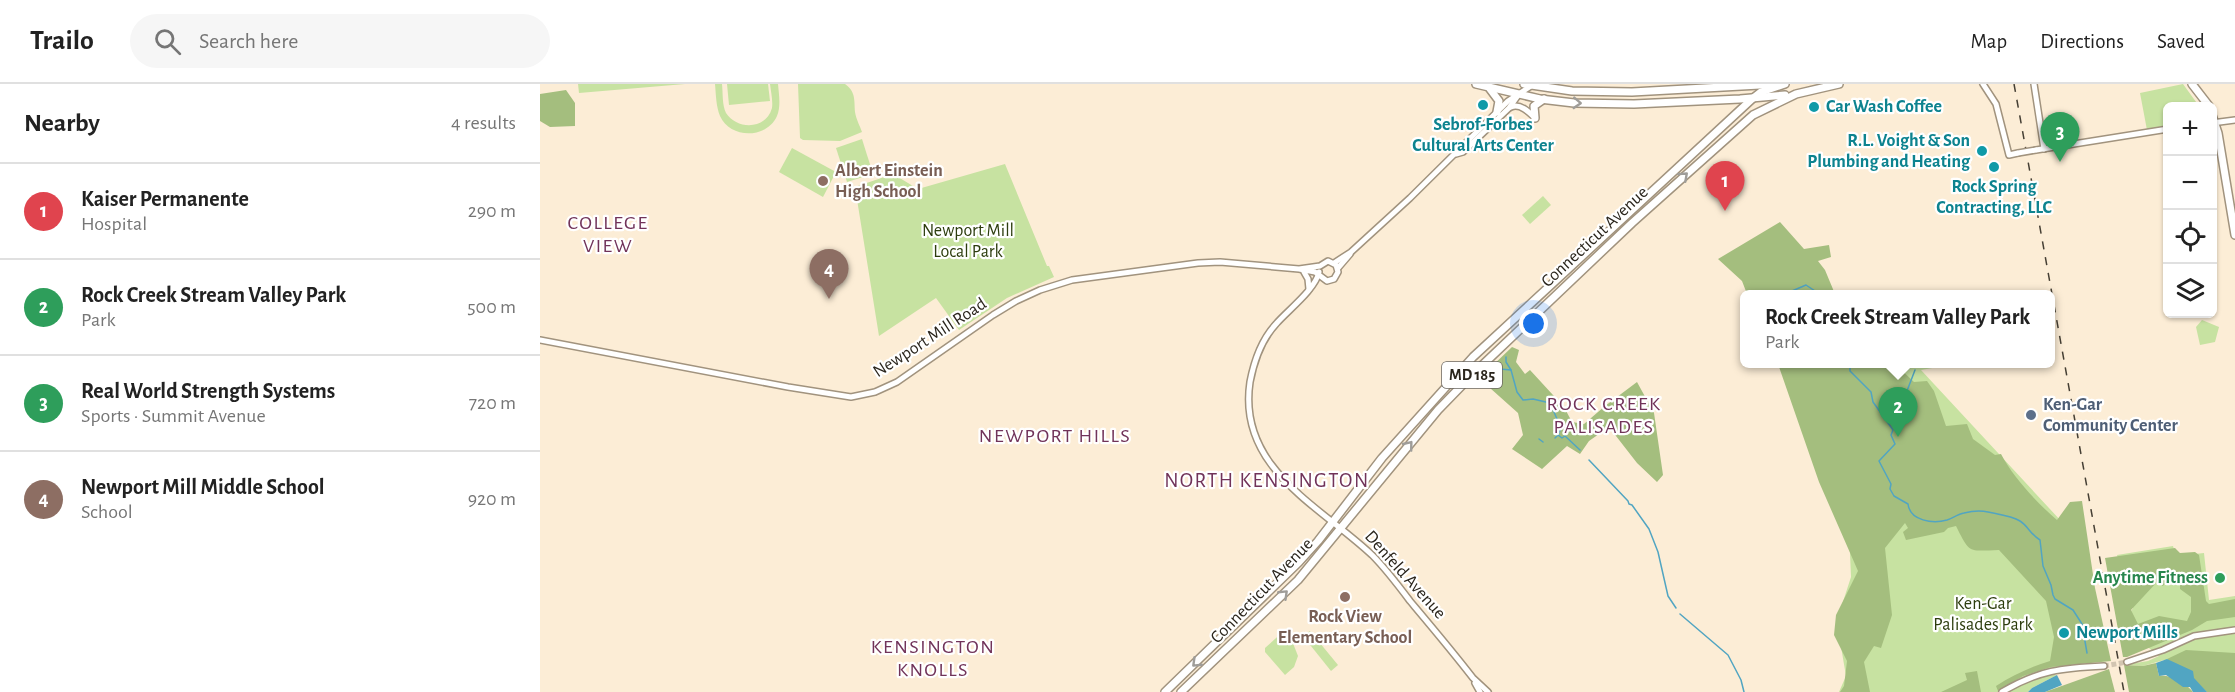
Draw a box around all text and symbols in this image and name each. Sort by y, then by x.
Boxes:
search box [130,14,550,68]
icon: search [151,25,184,58]
text: Trailo [30,27,94,55]
text: Search here [199,30,298,52]
text: Map [1971,31,2007,52]
text: Directions [2040,31,2124,52]
text: Saved [2157,31,2205,52]
one-way arrow [1573,96,1582,109]
marker: Sebrof-Forbes Cultural Arts Center [1476,98,1490,112]
place label: Car Wash Coffee [1826,98,1942,116]
marker: Car Wash Coffee [1807,100,1821,114]
map controls [2163,102,2217,318]
button: + [2163,102,2217,156]
text: Nearby [24,110,100,136]
pin: 3 [2040,112,2080,162]
text: 4 results [451,113,516,133]
place label: Sebrof-Forbes Cultural Arts Center [1412,116,1554,155]
place label: R.L. Voight & Son Plumbing and Heating [1807,132,1971,171]
marker: R.L. Voight & Son Plumbing and Heating [1975,144,1989,158]
button: − [2163,156,2217,210]
marker: Rock Spring Contracting, LLC [1987,160,2001,174]
place label: Albert Einstein High School [835,162,943,201]
pin: 1 [1706,162,1744,211]
one-way arrow [1677,172,1687,183]
marker: Albert Einstein High School [816,174,830,188]
place label: Rock Spring Contracting, LLC [1936,178,2052,217]
street label: Connecticut Avenue [1538,183,1652,291]
text: Kaiser Permanente [81,188,249,210]
text: 1 [40,201,47,221]
text: 290 m [468,201,516,221]
button: locate [2163,210,2217,264]
district label: COLLEGE VIEW [567,213,649,256]
text: Hospital [81,214,147,234]
park label: Newport Mill Local Park [922,222,1014,261]
pin: 4 [810,250,848,299]
button: layers [2163,264,2217,318]
text: Rock Creek Stream Valley Park [81,284,346,306]
popup [1740,290,2055,368]
street label: Newport Mill Road [870,295,990,381]
text: 2 [39,297,48,317]
text: 500 m [467,297,516,317]
text: Rock Creek Stream Valley Park [1765,306,2030,328]
your location [1519,309,1548,338]
text: Park [81,310,116,330]
text: Park [1765,332,1800,352]
road number: MD 185 [1442,362,1502,388]
text: Real World Strength Systems [81,380,335,402]
pin: 2 [1878,388,1918,437]
text: 3 [39,393,48,413]
text: 720 m [469,393,516,413]
district label: ROCK CREEK PALISADES [1547,394,1661,437]
place label: Ken-Gar Community Center [2043,396,2179,435]
text: Sports · Summit Avenue [81,406,266,426]
marker: Ken-Gar Community Center [2024,408,2038,422]
district label: NEWPORT HILLS [979,426,1131,446]
one-way arrow [1402,441,1413,452]
district label: NORTH KENSINGTON [1164,470,1370,491]
text: Newport Mill Middle School [81,476,325,498]
text: 4 [38,489,49,509]
text: 920 m [468,489,516,509]
text: School [81,502,133,522]
street label: Denfeld Avenue [1361,527,1449,623]
street label: Connecticut Avenue [1207,535,1317,647]
place label: Anytime Fitness [2093,569,2208,587]
marker: Anytime Fitness [2213,571,2227,585]
one-way arrow [1277,590,1287,601]
marker: Rock View Elementary School [1338,590,1352,604]
park label: Ken-Gar Palisades Park [1933,595,2033,634]
place label: Rock View Elementary School [1278,608,1412,647]
place label: Newport Mills [2076,624,2178,642]
marker: Newport Mills [2057,626,2071,640]
district label: KENSINGTON KNOLLS [871,637,995,680]
one-way arrow [1192,655,1203,666]

